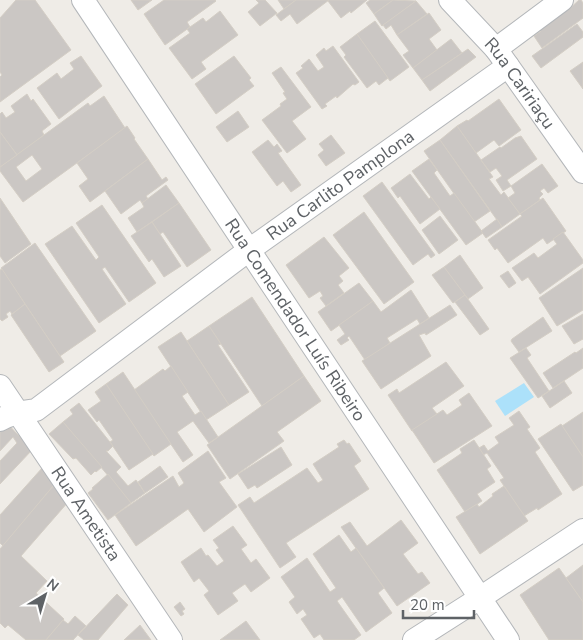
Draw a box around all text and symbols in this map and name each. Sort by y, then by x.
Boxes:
street label: Rua Caririaçu [479,32,561,134]
street label: Rua Carlito Pamplona [262,124,419,246]
street label: Rua Comendador Luís Ribeiro [219,214,371,426]
street label: Rua Ametista [45,462,127,566]
north arrow [20,570,70,620]
text: N [43,574,63,596]
scale bar [403,588,474,620]
text: 20 m [410,595,445,615]

